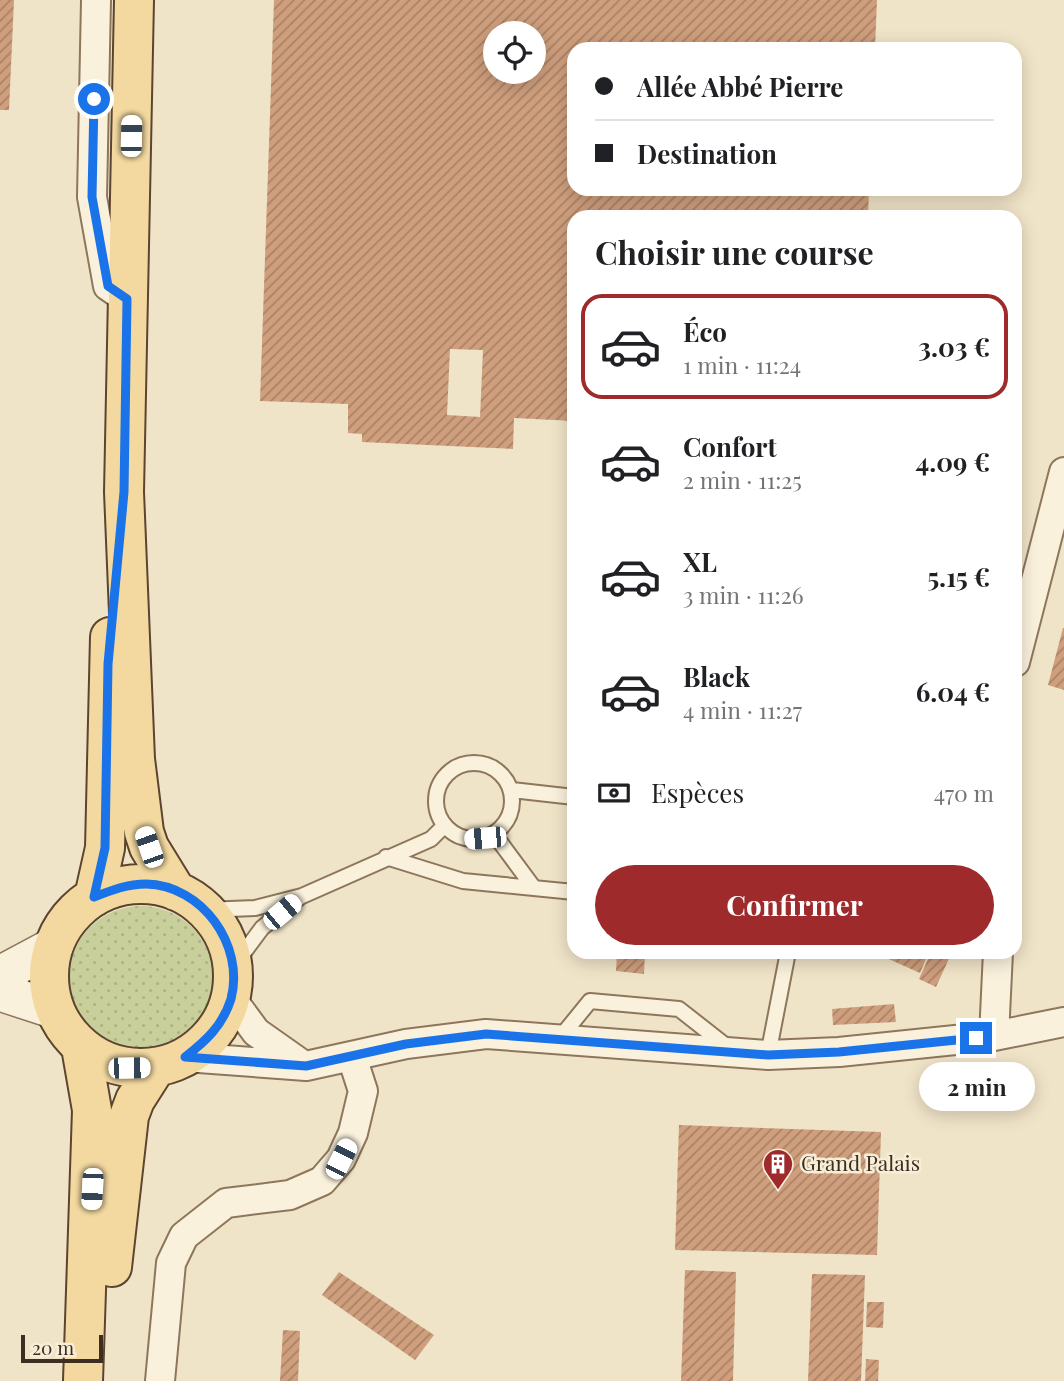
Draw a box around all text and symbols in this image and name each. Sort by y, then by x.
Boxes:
map controls [483,21,546,84]
button: locate [483,21,546,84]
text: Allée Abbé Pierre [637,69,843,104]
route start [78,83,110,115]
car [121,115,142,157]
text: Destination [637,136,777,171]
text: Choisir une course [595,230,874,273]
text: Éco [683,314,727,349]
icon: car [599,315,662,378]
text: 3.03 € [918,329,990,364]
text: 1 min · 11:24 [683,349,801,380]
text: Confort [683,429,777,464]
icon: car [599,430,662,493]
text: 4.09 € [915,444,990,479]
text: 2 min · 11:25 [683,464,802,495]
text: XL [683,544,717,579]
icon: car [599,545,662,608]
text: 5.15 € [927,559,990,594]
text: 3 min · 11:26 [683,579,804,610]
text: Black [683,659,750,694]
icon: car [599,660,662,723]
text: 6.04 € [916,674,990,709]
text: 4 min · 11:27 [683,694,802,725]
icon: cash [595,774,633,812]
text: Espèces [651,775,744,810]
text: 470 m [934,777,994,808]
car [133,824,166,870]
car [464,826,507,850]
button: Confirmer [595,865,994,945]
car [260,890,305,934]
route end [960,1022,992,1054]
car [108,1057,151,1079]
callout: 2 min [918,1062,1034,1112]
text: 2 min [947,1071,1007,1102]
car [323,1136,360,1182]
building icon: Grand Palais [761,1147,795,1191]
place label: Grand Palais [801,1148,920,1176]
car [81,1167,104,1211]
scale bar [21,1332,103,1364]
text: 20 m [32,1334,74,1360]

